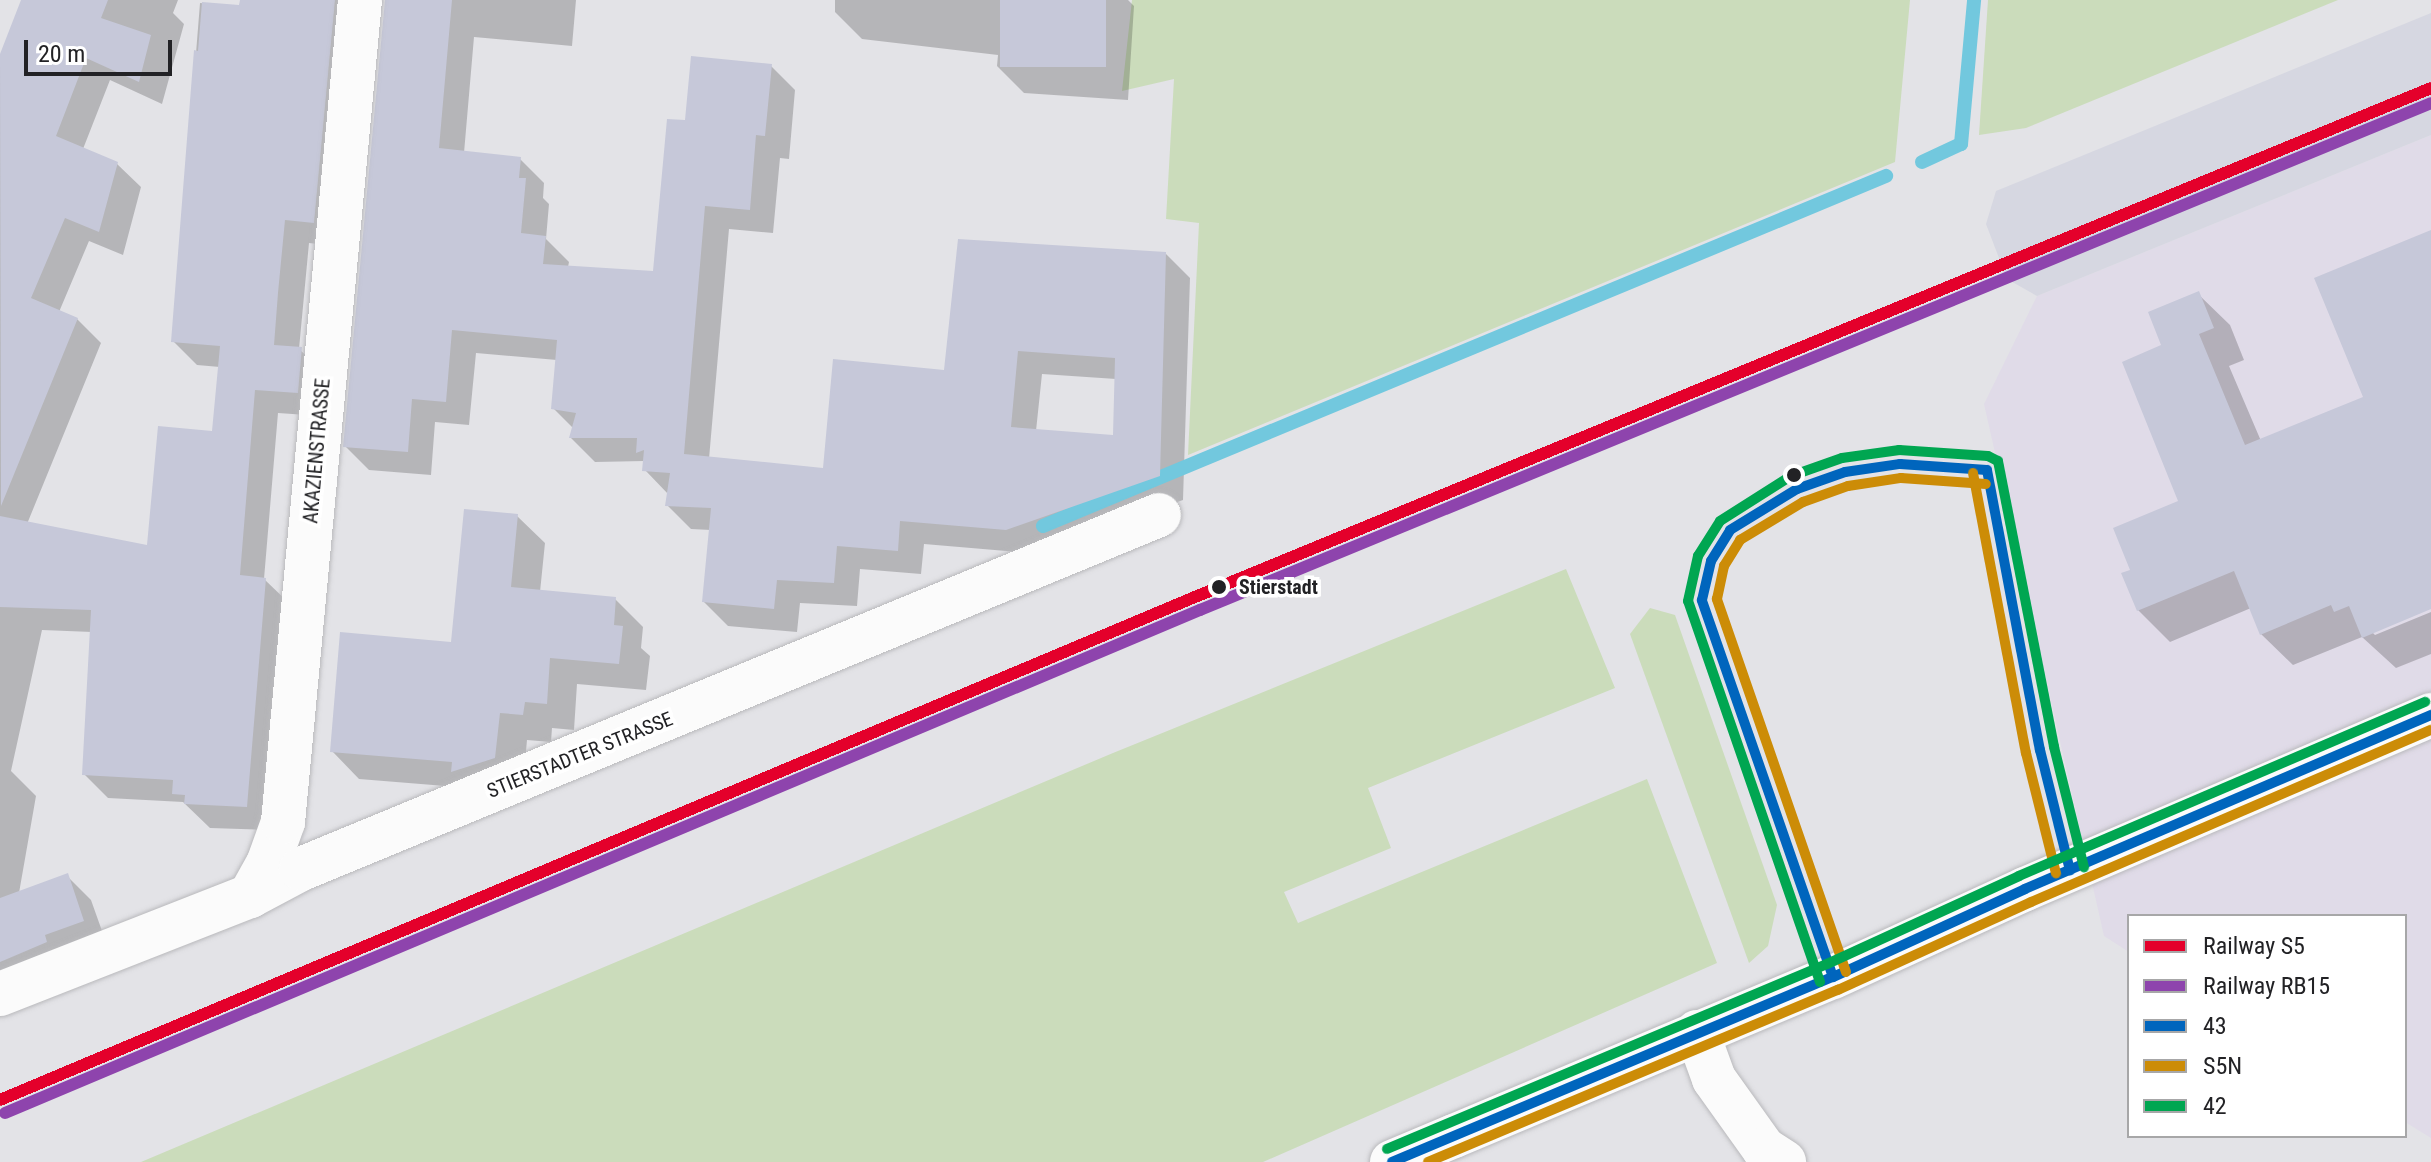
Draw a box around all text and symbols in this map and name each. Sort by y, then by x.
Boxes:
scale bar [28,24,176,74]
text: 20 m [38,40,85,68]
street label: AKAZIENSTRASSE [299,378,335,524]
unlabelled marker [1786,467,1802,483]
marker: Stierstadt [1206,574,1232,600]
place label: Stierstadt [1239,575,1318,599]
street label: STIERSTADTER STRASSE [484,707,676,803]
legend [2127,914,2407,1138]
text: Railway S5 [2203,932,2305,960]
text: Railway RB15 [2203,972,2330,1000]
text: 43 [2203,1012,2227,1040]
text: S5N [2203,1052,2242,1080]
text: 42 [2203,1092,2227,1120]

